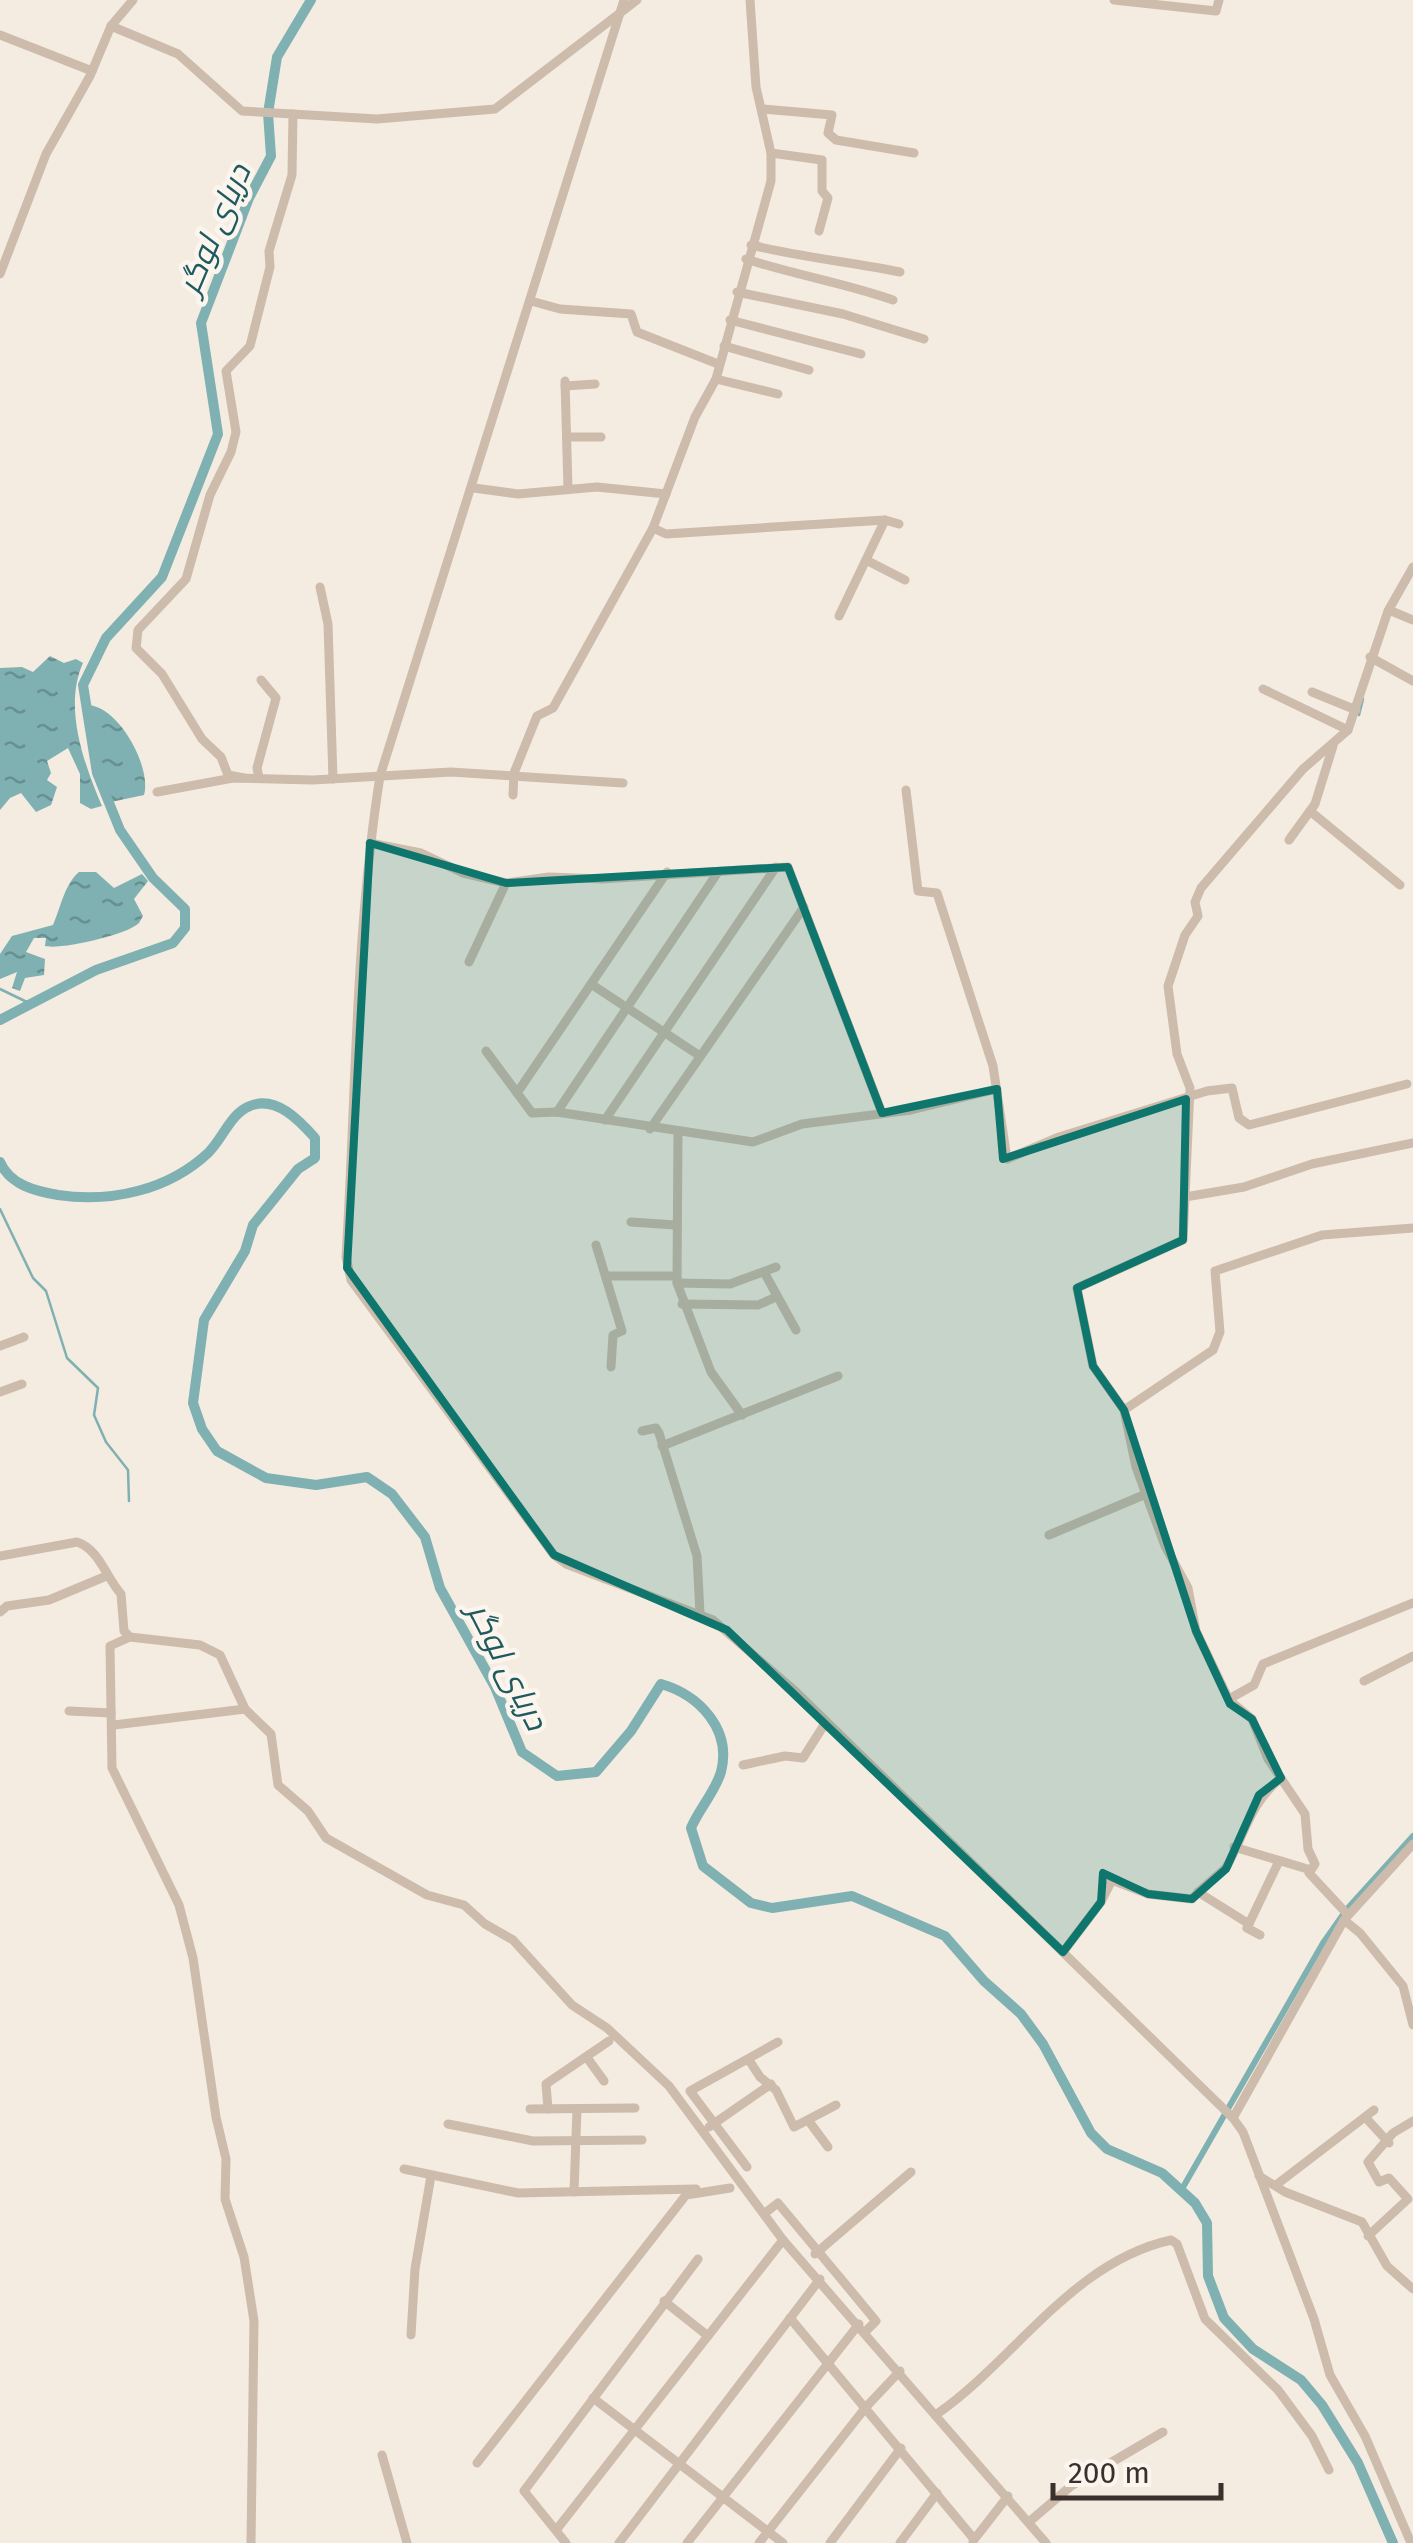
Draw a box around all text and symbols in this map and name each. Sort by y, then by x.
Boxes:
water label: دریای لوگر [168,157,259,303]
water label: دریای لوگر [458,1593,557,1737]
scale bar [1053,2438,1220,2500]
text: 200 m [1068,2455,1150,2491]

